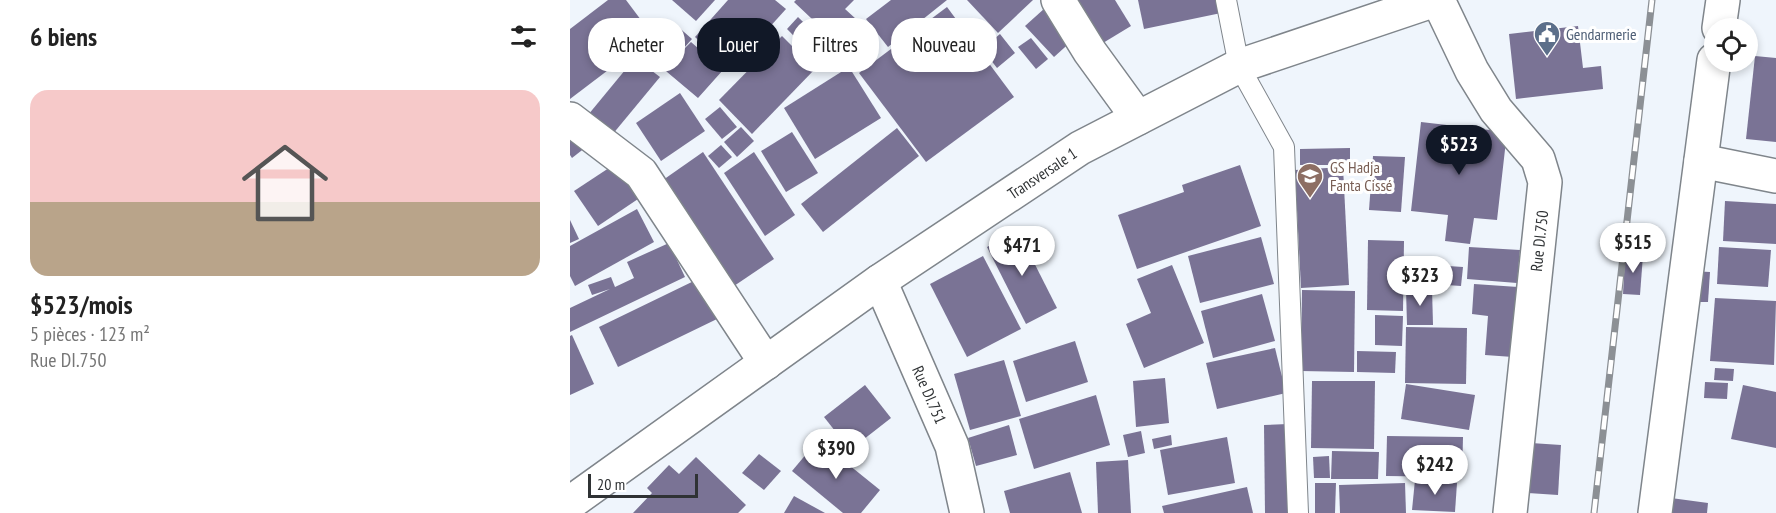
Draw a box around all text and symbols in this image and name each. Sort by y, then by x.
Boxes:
chip: Acheter [588,18,685,72]
chip: Louer [697,18,780,72]
chip: Filtres [792,18,879,72]
chip: Nouveau [891,18,997,72]
map controls [1704,18,1758,72]
button: locate [1704,18,1758,72]
public building icon: Gendarmerie [1532,19,1562,57]
text: 6 biens [30,20,97,53]
icon: filters [507,20,540,53]
place label: Gendarmerie [1566,24,1637,44]
pin: $523 [1423,125,1495,176]
icon: home [231,129,339,237]
text: $523 [1440,131,1478,157]
street label: Transversale 1 [1004,143,1081,203]
place label: GS Hadja Fanta Cissé [1330,157,1392,195]
school or university icon: GS Hadja Fanta Cissé [1295,161,1325,199]
street label: Rue DI.750 [1526,210,1552,272]
pin: $515 [1597,223,1669,274]
pin: $471 [986,226,1058,277]
text: $515 [1614,229,1652,255]
text: $471 [1003,232,1041,258]
pin: $323 [1384,256,1456,307]
text: $323 [1401,262,1439,288]
text: $523/mois [30,288,133,321]
text: 5 pièces · 123 m² [30,321,150,347]
text: Rue DI.750 [30,347,107,373]
street label: Rue DI.751 [908,363,951,427]
pin: $390 [800,429,872,480]
text: $390 [817,435,855,461]
pin: $242 [1399,445,1471,496]
text: $242 [1416,451,1454,477]
scale bar [588,471,698,498]
text: 20 m [597,474,625,494]

